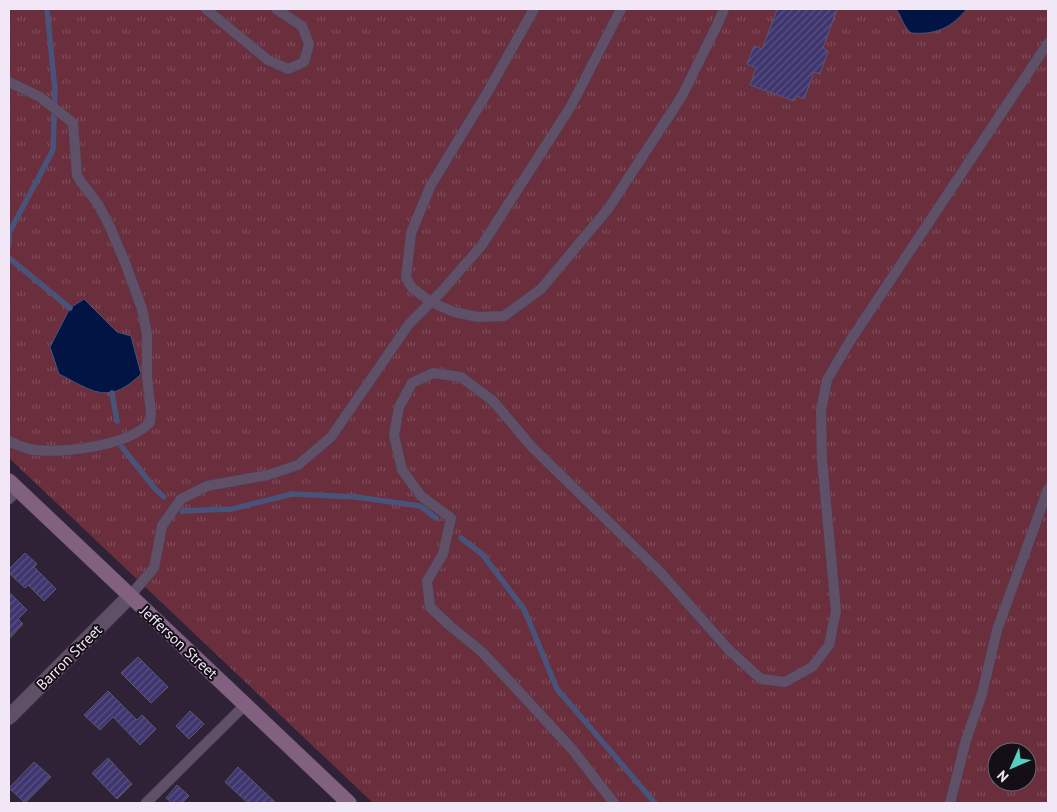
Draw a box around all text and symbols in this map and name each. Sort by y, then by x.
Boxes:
street label: Jefferson Street [136,601,222,683]
street label: Barron Street [32,620,106,694]
north arrow [987,742,1037,792]
text: N [993,767,1012,786]

